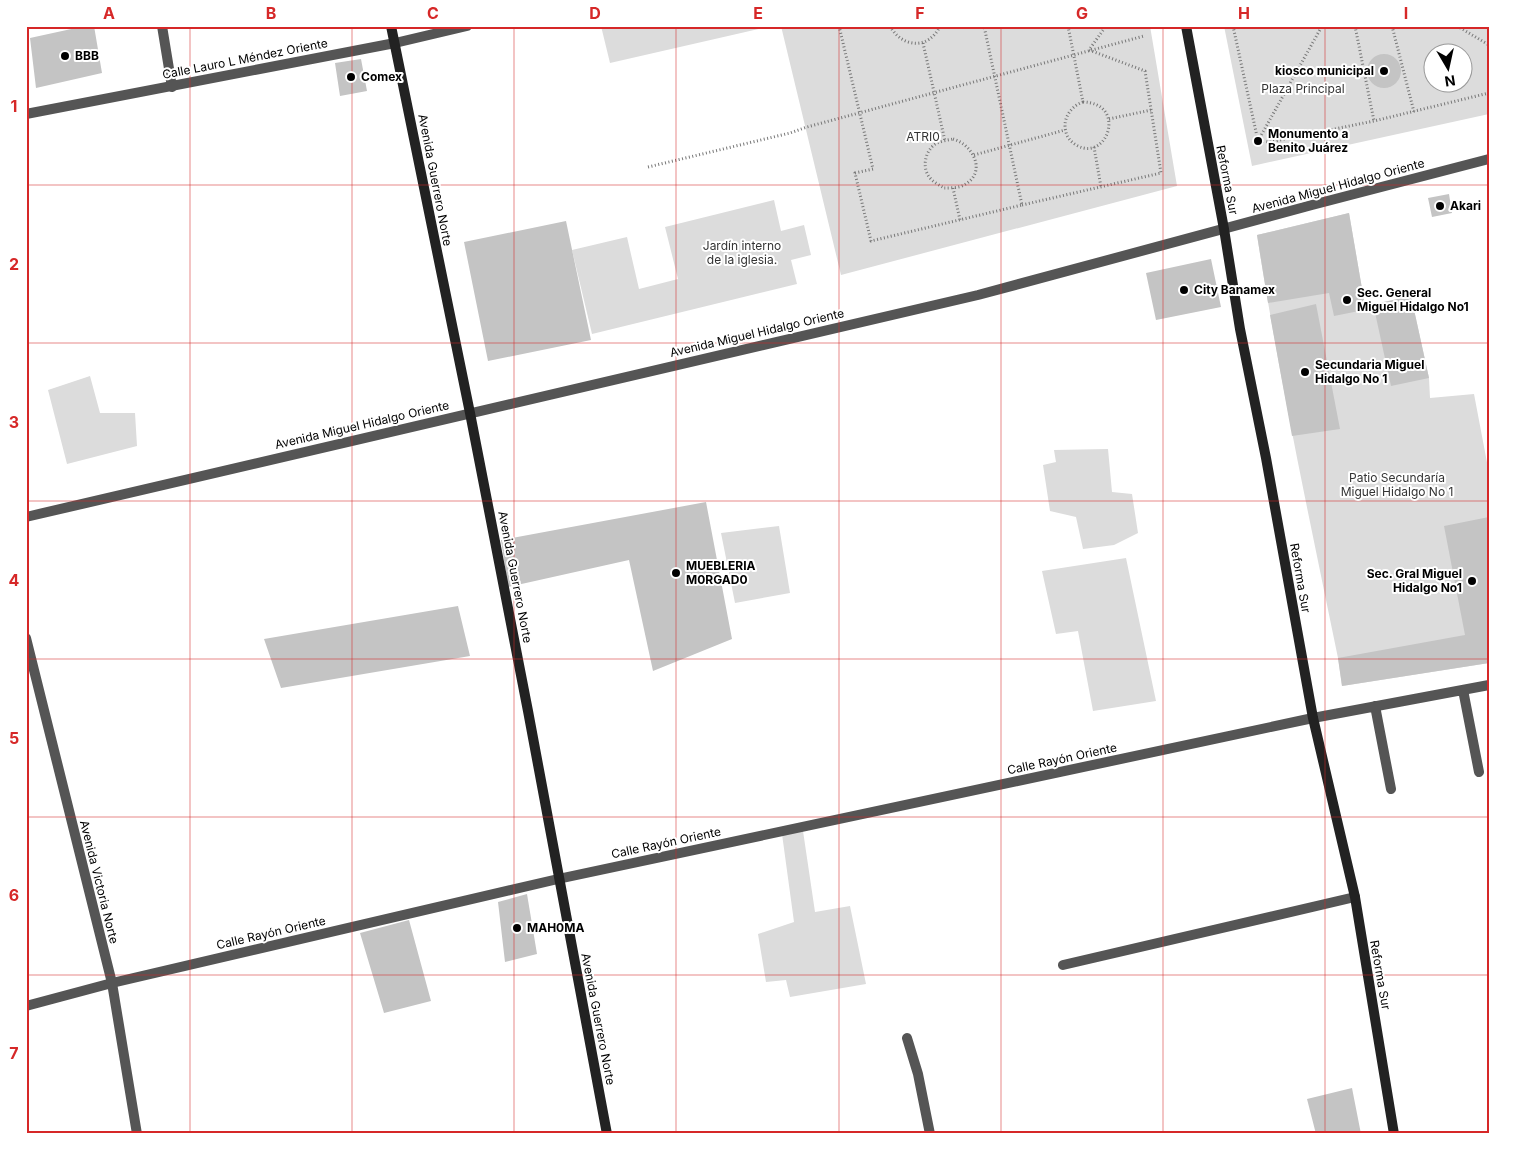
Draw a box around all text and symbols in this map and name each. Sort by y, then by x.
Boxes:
text: A [103,3,115,23]
text: B [266,3,276,23]
text: C [427,3,439,23]
text: D [589,3,601,23]
text: E [753,3,763,23]
text: F [915,3,925,23]
text: G [1076,3,1088,23]
text: H [1238,3,1250,23]
text: I [1404,3,1408,23]
street label: Calle Lauro L Méndez Oriente [161,35,329,82]
north arrow [1422,42,1472,92]
place label: BBB [75,48,99,63]
marker: BBB [59,50,71,62]
place label: kiosco municipal [1275,63,1374,78]
marker: kiosco municipal [1378,65,1390,77]
place label: Comex [361,69,402,84]
marker: Comex [345,71,357,83]
text: N [1444,72,1457,91]
park label: Plaza Principal [1261,81,1345,96]
text: 1 [11,96,17,116]
street label: Avenida Guerrero Norte [415,113,456,247]
place label: Monumento a Benito Juárez [1268,126,1349,155]
park label: ATRI0 [906,129,940,144]
marker: Monumento a Benito Juárez [1252,135,1264,147]
street label: Reforma Sur [1213,144,1242,216]
street label: Avenida Miguel Hidalgo Oriente [1250,155,1426,216]
place label: Akari [1450,198,1481,213]
marker: Akari [1434,200,1446,212]
park label: Jardín interno de la iglesia. [703,238,781,267]
text: 2 [9,254,19,274]
place label: City Banamex [1194,282,1275,297]
marker: City Banamex [1178,284,1190,296]
place label: Sec. General Miguel Hidalgo No1 [1357,285,1469,314]
marker: Sec. General Miguel Hidalgo No1 [1341,294,1353,306]
street label: Avenida Miguel Hidalgo Oriente [668,305,845,360]
place label: Secundaria Miguel Hidalgo No 1 [1315,357,1424,386]
marker: Secundaria Miguel Hidalgo No 1 [1299,366,1311,378]
street label: Avenida Miguel Hidalgo Oriente [273,397,450,452]
text: 3 [9,412,19,432]
park label: Patio Secundaría Miguel Hidalgo No 1 [1341,470,1453,499]
street label: Avenida Guerrero Norte [495,510,536,644]
street label: Reforma Sur [1287,542,1314,614]
place label: MUEBLERIA M0RGAD0 [686,558,756,587]
place label: Sec. Gral Miguel Hidalgo No1 [1367,566,1462,595]
marker: MUEBLERIA M0RGAD0 [670,567,682,579]
text: 4 [9,570,20,590]
marker: Sec. Gral Miguel Hidalgo No1 [1466,575,1478,587]
text: 5 [9,728,19,748]
street label: Calle Rayón Oriente [1006,740,1118,777]
street label: Avenida Victoria Norte [77,818,122,945]
street label: Calle Rayón Oriente [610,824,722,861]
text: 6 [9,885,19,905]
street label: Calle Rayón Oriente [215,913,327,952]
place label: MAH0MA [527,920,584,935]
marker: MAH0MA [511,922,523,934]
street label: Reforma Sur [1367,939,1394,1011]
street label: Avenida Guerrero Norte [578,952,619,1086]
text: 7 [9,1043,19,1063]

